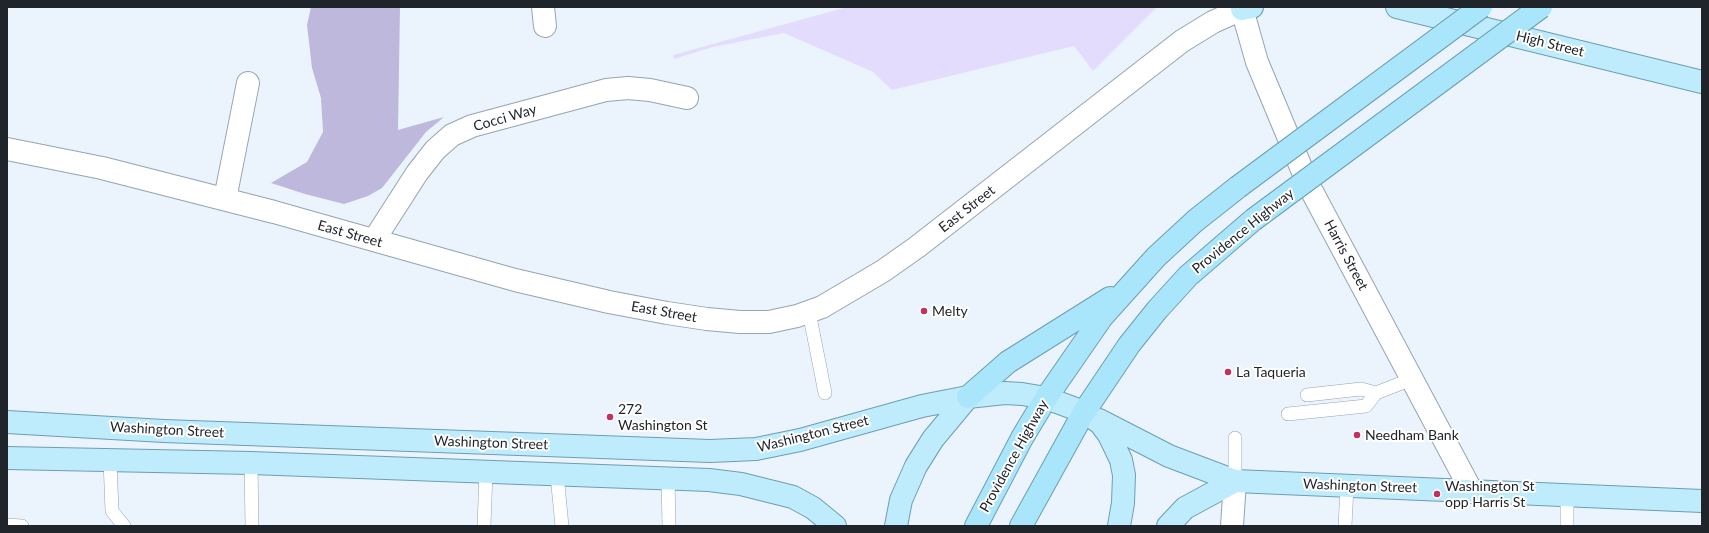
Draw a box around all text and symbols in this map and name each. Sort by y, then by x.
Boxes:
street label: High Street [1514,27,1586,61]
street label: Cocci Way [471,101,539,135]
street label: East Street [936,182,998,236]
street label: Providence Highway [1189,185,1297,277]
street label: East Street [316,217,384,251]
street label: Harris Street [1320,217,1372,293]
street label: East Street [630,298,698,326]
place label: Melty [932,303,968,319]
marker: Melty [919,306,929,316]
place label: La Taqueria [1236,364,1306,380]
marker: La Taqueria [1223,367,1233,377]
street label: Providence Highway [976,397,1052,515]
place label: 272 Washington St [618,401,708,434]
marker: 272 Washington St [605,412,615,422]
street label: Washington Street [756,412,870,456]
street label: Washington Street [110,419,224,441]
place label: Needham Bank [1365,427,1459,443]
marker: Needham Bank [1352,430,1362,440]
street label: Washington Street [434,433,548,453]
street label: Washington Street [1303,476,1417,496]
place label: Washington St opp Harris St [1445,478,1535,510]
marker: Washington St opp Harris St [1432,489,1442,499]

